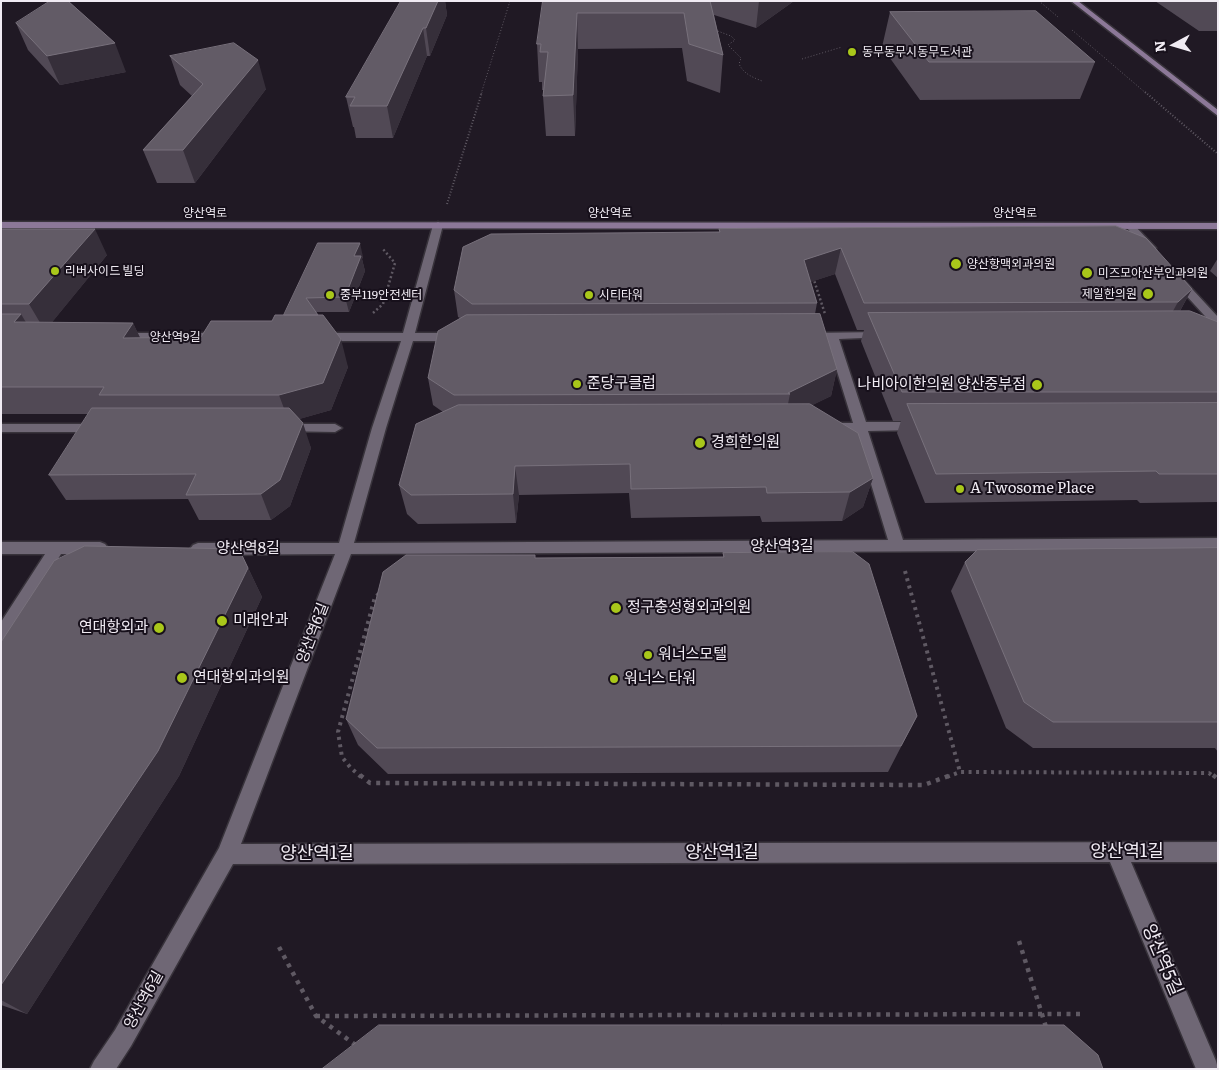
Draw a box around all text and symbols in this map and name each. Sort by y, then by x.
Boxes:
north arrow [1149,20,1199,70]
text: N [1149,40,1170,53]
place label: 동무동무시동무도서관 [862,45,972,59]
marker: 동무동무시동무도서관 [846,46,858,58]
street label: 양산역로 [183,206,227,220]
street label: 양산역로 [588,206,632,220]
street label: 양산역로 [993,206,1037,220]
marker: 양산항맥외과의원 [949,257,963,271]
place label: 양산항맥외과의원 [967,257,1055,271]
place label: 리버사이드 빌딩 [65,264,145,278]
marker: 리버사이드 빌딩 [49,265,61,277]
marker: 미즈모아산부인과의원 [1080,266,1094,280]
place label: 미즈모아산부인과의원 [1098,266,1208,280]
place label: 제일한의원 [1082,287,1137,301]
marker: 제일한의원 [1141,287,1155,301]
place label: 중부119안전센터 [340,288,422,302]
place label: 시티타워 [599,288,643,302]
marker: 중부119안전센터 [324,289,336,301]
marker: 시티타워 [583,289,595,301]
street label: 양산역9길 [150,330,200,344]
place label: 준당구클럽 [587,375,656,393]
place label: 나비아이한의원 양산중부점 [857,376,1026,394]
marker: 준당구클럽 [571,378,583,390]
marker: 나비아이한의원 양산중부점 [1030,378,1044,392]
place label: 경희한의원 [711,434,780,452]
marker: 경희한의원 [693,436,707,450]
place label: A Twosome Place [970,480,1094,498]
marker: A Twosome Place [954,483,966,495]
street label: 양산역3길 [750,538,814,556]
street label: 양산역8길 [216,540,280,558]
place label: 정구충성형외과의원 [627,599,751,617]
street label: 양산역6길 [293,600,333,666]
marker: 정구충성형외과의원 [609,601,623,615]
place label: 미래안과 [233,612,288,630]
marker: 미래안과 [215,614,229,628]
place label: 연대항외과 [79,619,148,637]
marker: 연대항외과 [152,621,166,635]
place label: 워너스모텔 [658,646,727,664]
marker: 워너스모텔 [642,649,654,661]
place label: 연대항외과의원 [193,669,290,687]
place label: 워너스 타워 [624,670,696,688]
marker: 연대항외과의원 [175,671,189,685]
marker: 워너스 타워 [608,673,620,685]
street label: 양산역1길 [1090,841,1164,863]
street label: 양산역1길 [685,842,759,864]
street label: 양산역1길 [280,843,354,865]
street label: 양산역5길 [1137,921,1187,999]
street label: 양산역6길 [121,968,167,1032]

